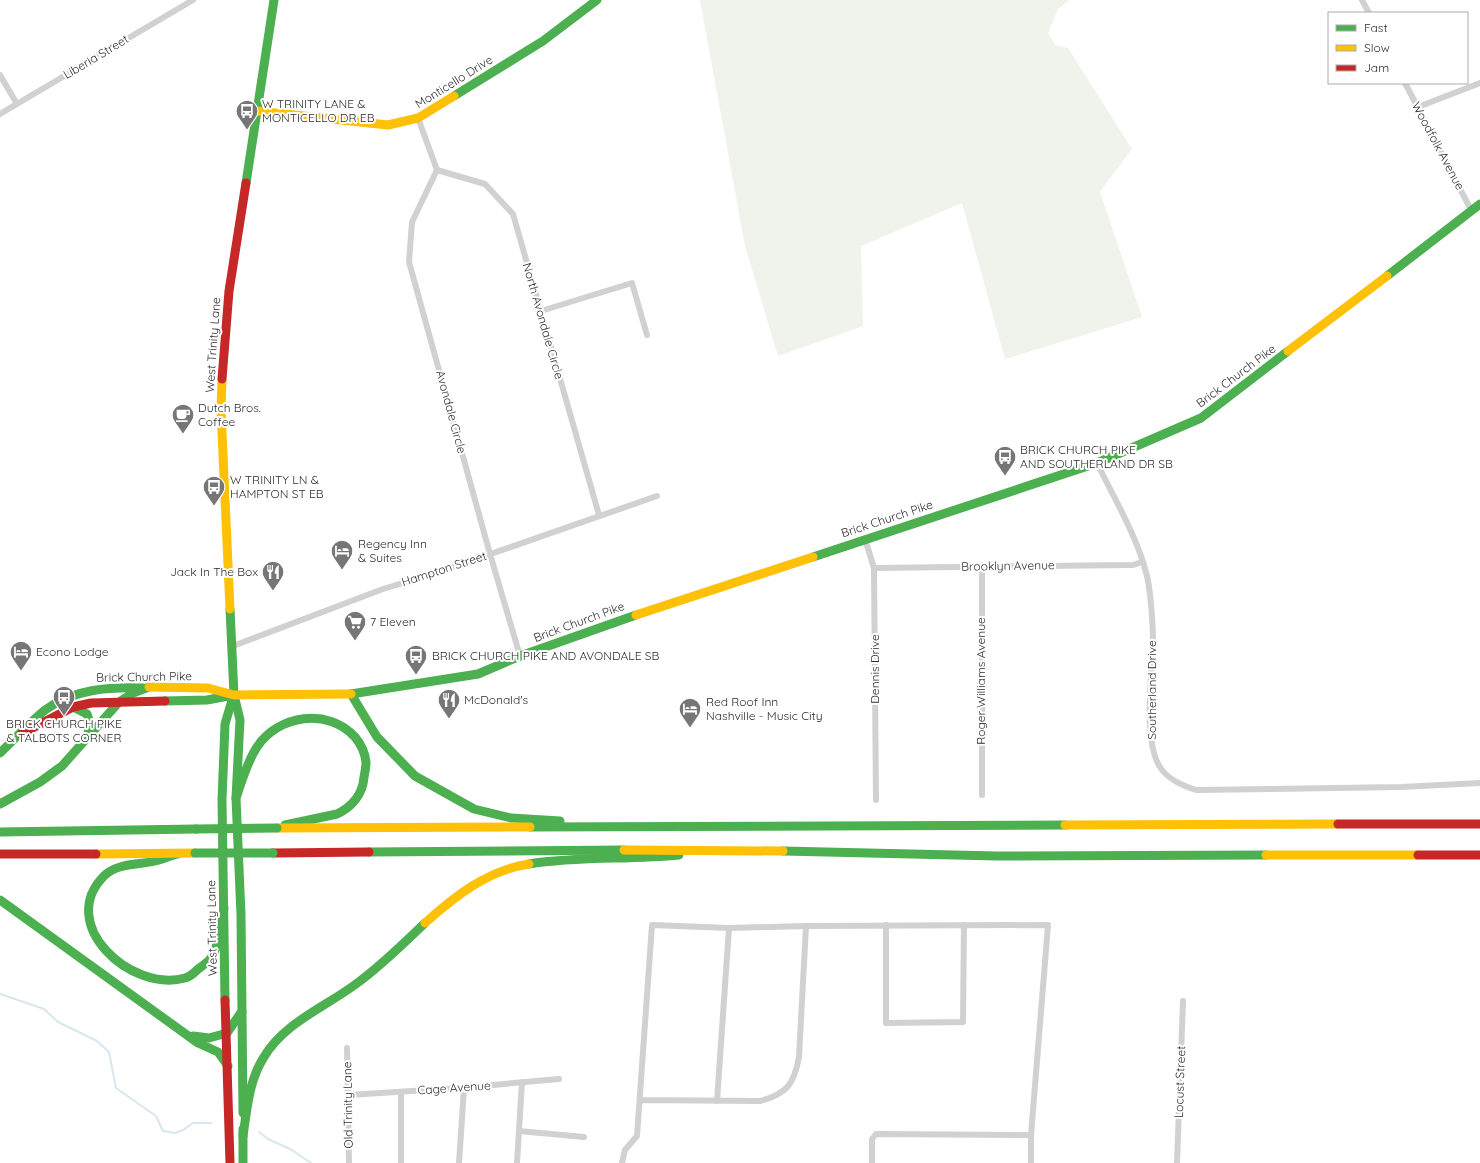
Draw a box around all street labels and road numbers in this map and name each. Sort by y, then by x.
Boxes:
street label: Liberia Street [60,31,131,82]
street label: Monticello Drive [412,52,495,111]
street label: Woodfolk Avenue [1409,99,1468,193]
street label: North Avondale Circle [520,261,567,381]
street label: West Trinity Lane [202,296,223,393]
street label: Brick Church Pike [1193,341,1279,410]
street label: Avondale Circle [433,369,470,455]
street label: Brick Church Pike [839,497,935,540]
street label: Hampton Street [399,548,488,589]
street label: Brooklyn Avenue [961,557,1055,574]
street label: Brick Church Pike [531,598,627,645]
street label: Roger Williams Avenue [973,617,988,745]
street label: Dennis Drive [867,634,882,704]
street label: Southerland Drive [1144,640,1159,740]
street label: Brick Church Pike [96,668,192,685]
street label: West Trinity Lane [203,880,220,976]
street label: Locust Street [1171,1046,1188,1118]
street label: Old Trinity Lane [339,1061,356,1149]
street label: Cage Avenue [417,1077,491,1098]

